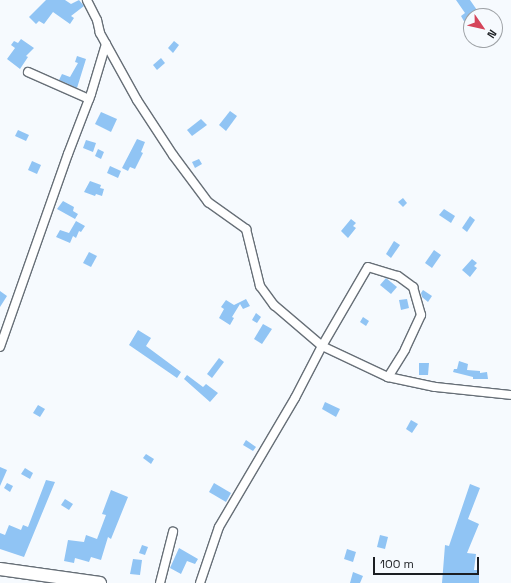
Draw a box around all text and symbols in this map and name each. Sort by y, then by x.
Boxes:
north arrow [463,8,503,48]
text: N [484,27,500,41]
scale bar [375,549,481,575]
text: 100 m [380,556,414,572]

